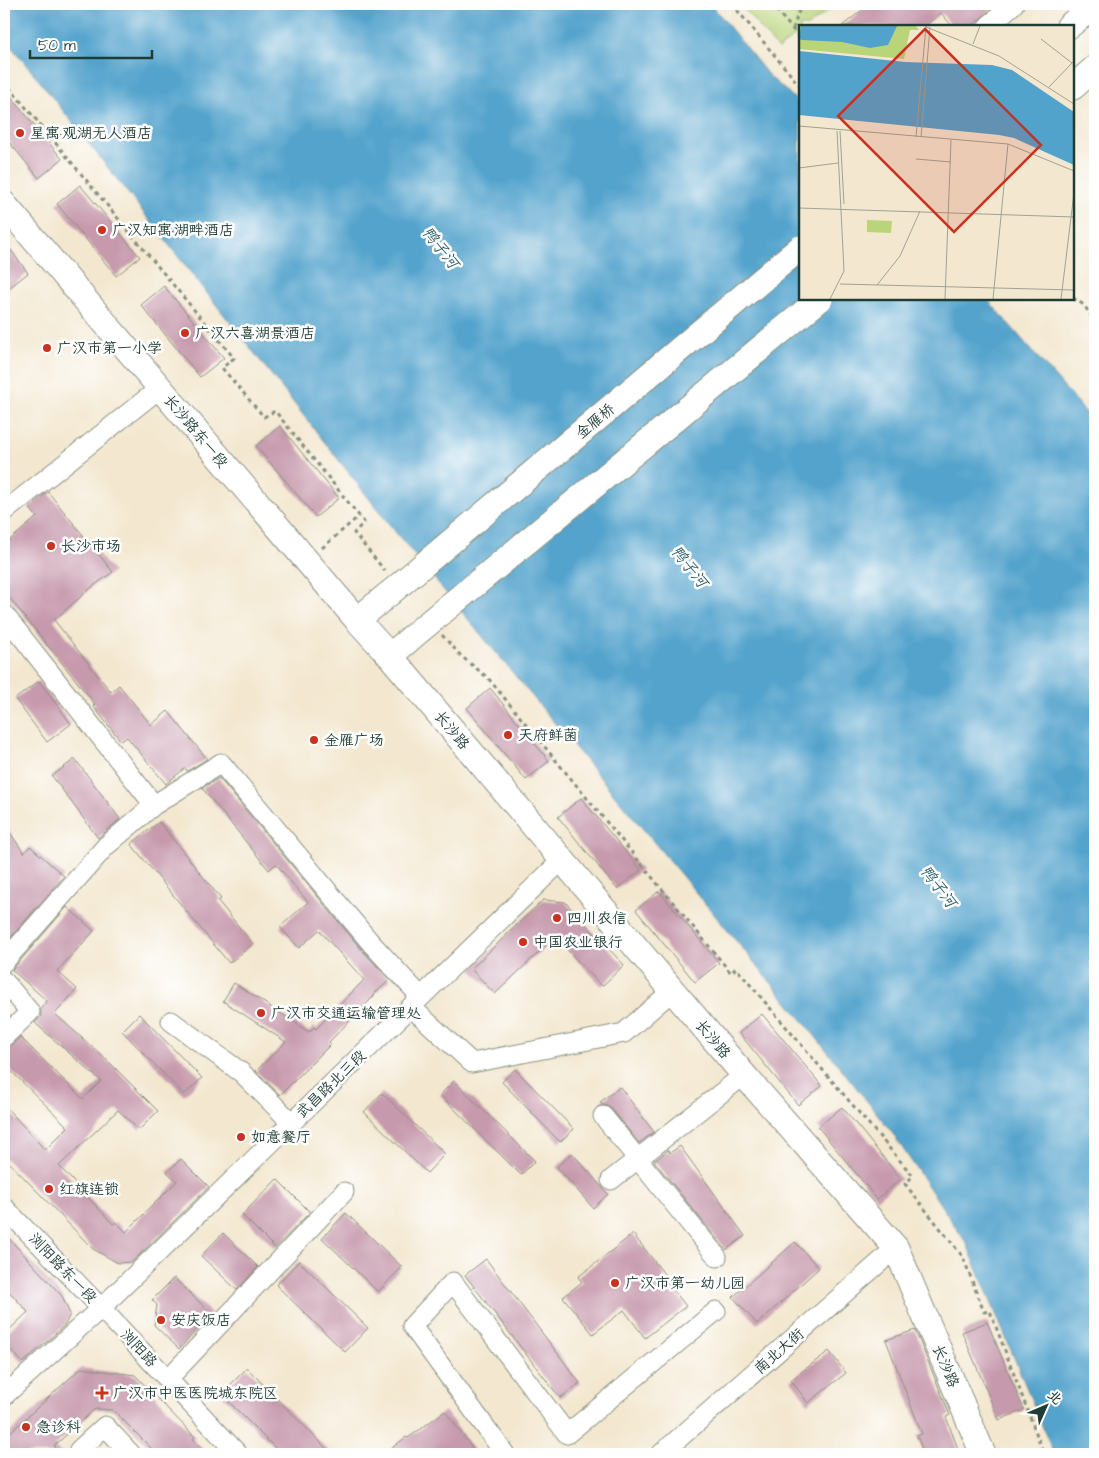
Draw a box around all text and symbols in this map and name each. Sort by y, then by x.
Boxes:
inset map [799,25,1074,300]
scale bar [30,28,152,60]
text: 50 m [38,35,76,56]
place label: 星寓·观湖无人酒店 [30,123,152,144]
marker: 星寓·观湖无人酒店 [14,127,26,139]
place label: 广汉知寓·湖畔酒店 [112,220,234,241]
water label: 鸭子河 [417,222,465,276]
marker: 广汉知寓·湖畔酒店 [96,224,108,236]
place label: 广汉六喜湖景酒店 [195,323,315,344]
marker: 广汉六喜湖景酒店 [179,327,191,339]
place label: 广汉市第一小学 [57,338,162,359]
marker: 广汉市第一小学 [41,342,53,354]
street label: 长沙路东一段 [159,390,233,473]
street label: 金雁桥 [571,399,619,444]
place label: 长沙市场 [61,536,121,557]
marker: 长沙市场 [45,540,57,552]
water label: 鸭子河 [666,541,714,595]
street label: 长沙路 [429,706,474,754]
place label: 天府鲜菌 [518,725,578,746]
marker: 天府鲜菌 [502,729,514,741]
place label: 金雁广场 [324,730,384,751]
marker: 金雁广场 [308,734,320,746]
water label: 鸭子河 [915,861,963,915]
place label: 四川农信 [567,908,627,929]
marker: 四川农信 [551,912,563,924]
place label: 中国农业银行 [533,932,623,953]
marker: 中国农业银行 [517,936,529,948]
place label: 广汉市交通运输管理处 [271,1003,421,1024]
marker: 广汉市交通运输管理处 [255,1007,267,1019]
street label: 长沙路 [690,1015,735,1063]
street label: 武昌路北三段 [292,1046,371,1123]
place label: 如意餐厅 [251,1127,311,1148]
marker: 如意餐厅 [235,1131,247,1143]
place label: 红旗连锁 [59,1179,119,1200]
marker: 红旗连锁 [43,1183,55,1195]
street label: 浏阳路东一段 [24,1229,101,1308]
place label: 广汉市第一幼儿园 [625,1273,745,1294]
marker: 广汉市第一幼儿园 [609,1277,621,1289]
place label: 安庆饭店 [171,1310,231,1331]
marker: 安庆饭店 [155,1314,167,1326]
street label: 南北大街 [750,1324,809,1379]
street label: 浏阳路 [116,1325,162,1372]
street label: 长沙路 [927,1341,964,1391]
north arrow [1022,1380,1072,1430]
place label: 广汉市中医医院城东院区 [113,1383,278,1404]
text: 北 [1042,1385,1067,1410]
marker: 广汉市中医医院城东院区 [95,1386,109,1400]
place label: 急诊科 [36,1417,81,1438]
marker: 急诊科 [20,1421,32,1433]

